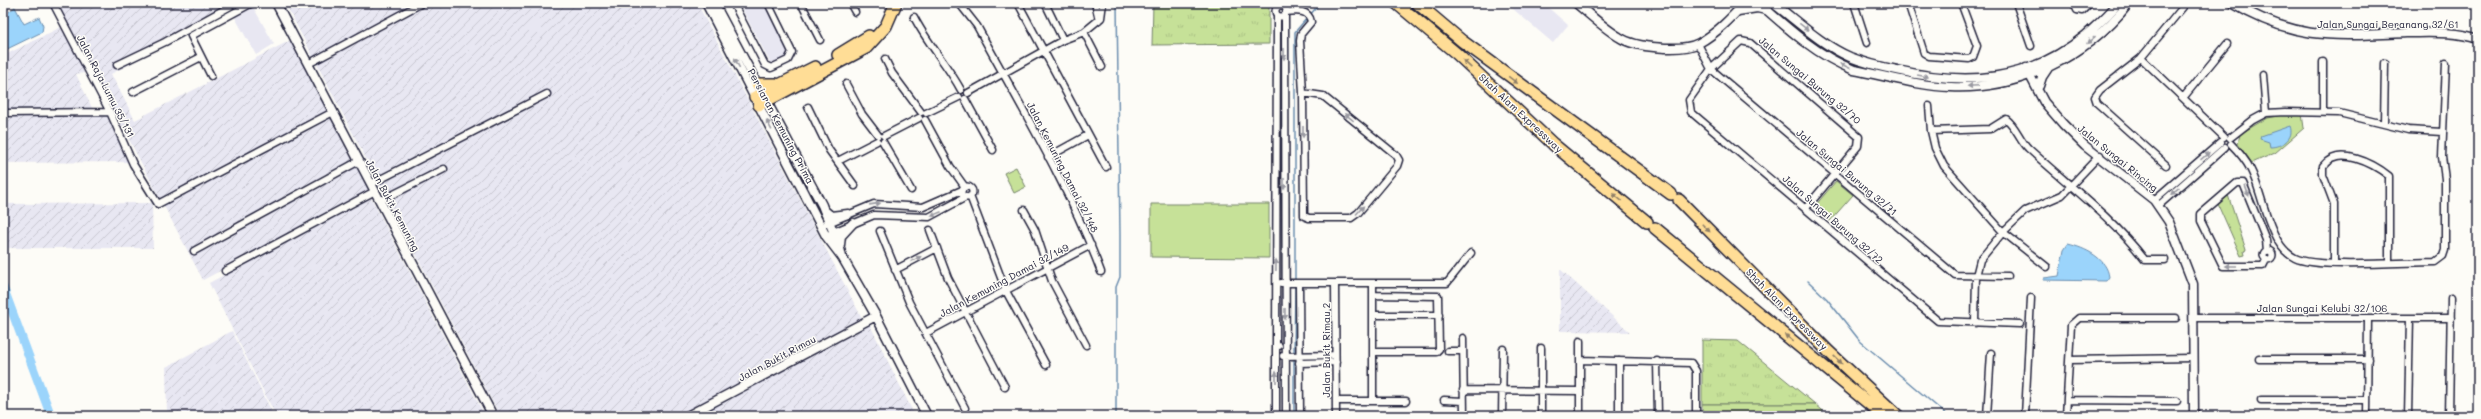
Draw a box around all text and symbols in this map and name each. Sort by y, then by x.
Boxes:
street label: Jalan Sungai Beranang 32/61 [2317,17,2459,31]
one-way arrow [1799,23,1810,31]
street label: Jalan Raja Lumu 35/131 [74,32,138,140]
street label: Jalan Sungai Burung 32/70 [1756,33,1864,127]
one-way arrow [2085,35,2096,44]
one-way arrow [1281,48,1287,61]
one-way arrow [734,57,740,68]
one-way arrow [1463,60,1472,69]
one-way arrow [1839,63,1851,69]
street label: Persiaran Kemuning Prima [745,66,817,186]
street label: Shah Alam Expressway [1476,70,1566,156]
one-way arrow [1916,73,1929,79]
one-way arrow [1508,76,1519,84]
one-way arrow [1967,83,1979,90]
street label: Jalan Kemuning Damai 32/148 [1024,99,1102,235]
one-way arrow [1344,112,1355,121]
one-way arrow [766,119,772,131]
street label: Jalan Sungai Rincing [2075,121,2161,195]
one-way arrow [1300,126,1306,139]
street label: Jalan Sungai Burung 32/71 [1794,126,1900,218]
one-way arrow [2199,152,2210,161]
street label: Jalan Bukit Kemuning [363,156,423,254]
street label: Jalan Sungai Burung 32/72 [1780,172,1886,266]
one-way arrow [1281,178,1287,191]
one-way arrow [2245,186,2251,198]
one-way arrow [2170,187,2180,196]
one-way arrow [1611,193,1622,201]
one-way arrow [869,201,881,207]
one-way arrow [1356,205,1365,215]
one-way arrow [931,211,942,217]
one-way arrow [1701,223,1711,233]
street label: Jalan Kemuning Damai 32/149 [937,240,1071,320]
one-way arrow [910,256,922,262]
one-way arrow [1273,258,1279,271]
one-way arrow [2224,263,2237,269]
street label: Shah Alam Expressway [1743,265,1831,353]
street label: Jalan Sungai Kelubi 32/106 [2257,301,2387,315]
street label: Jalan Bukit Rimau 2 [1319,303,1333,397]
one-way arrow [1282,308,1288,321]
street label: Jalan Bukit Rimau [736,332,818,384]
one-way arrow [1783,333,1794,342]
one-way arrow [1833,355,1843,365]
one-way arrow [1273,370,1279,383]

